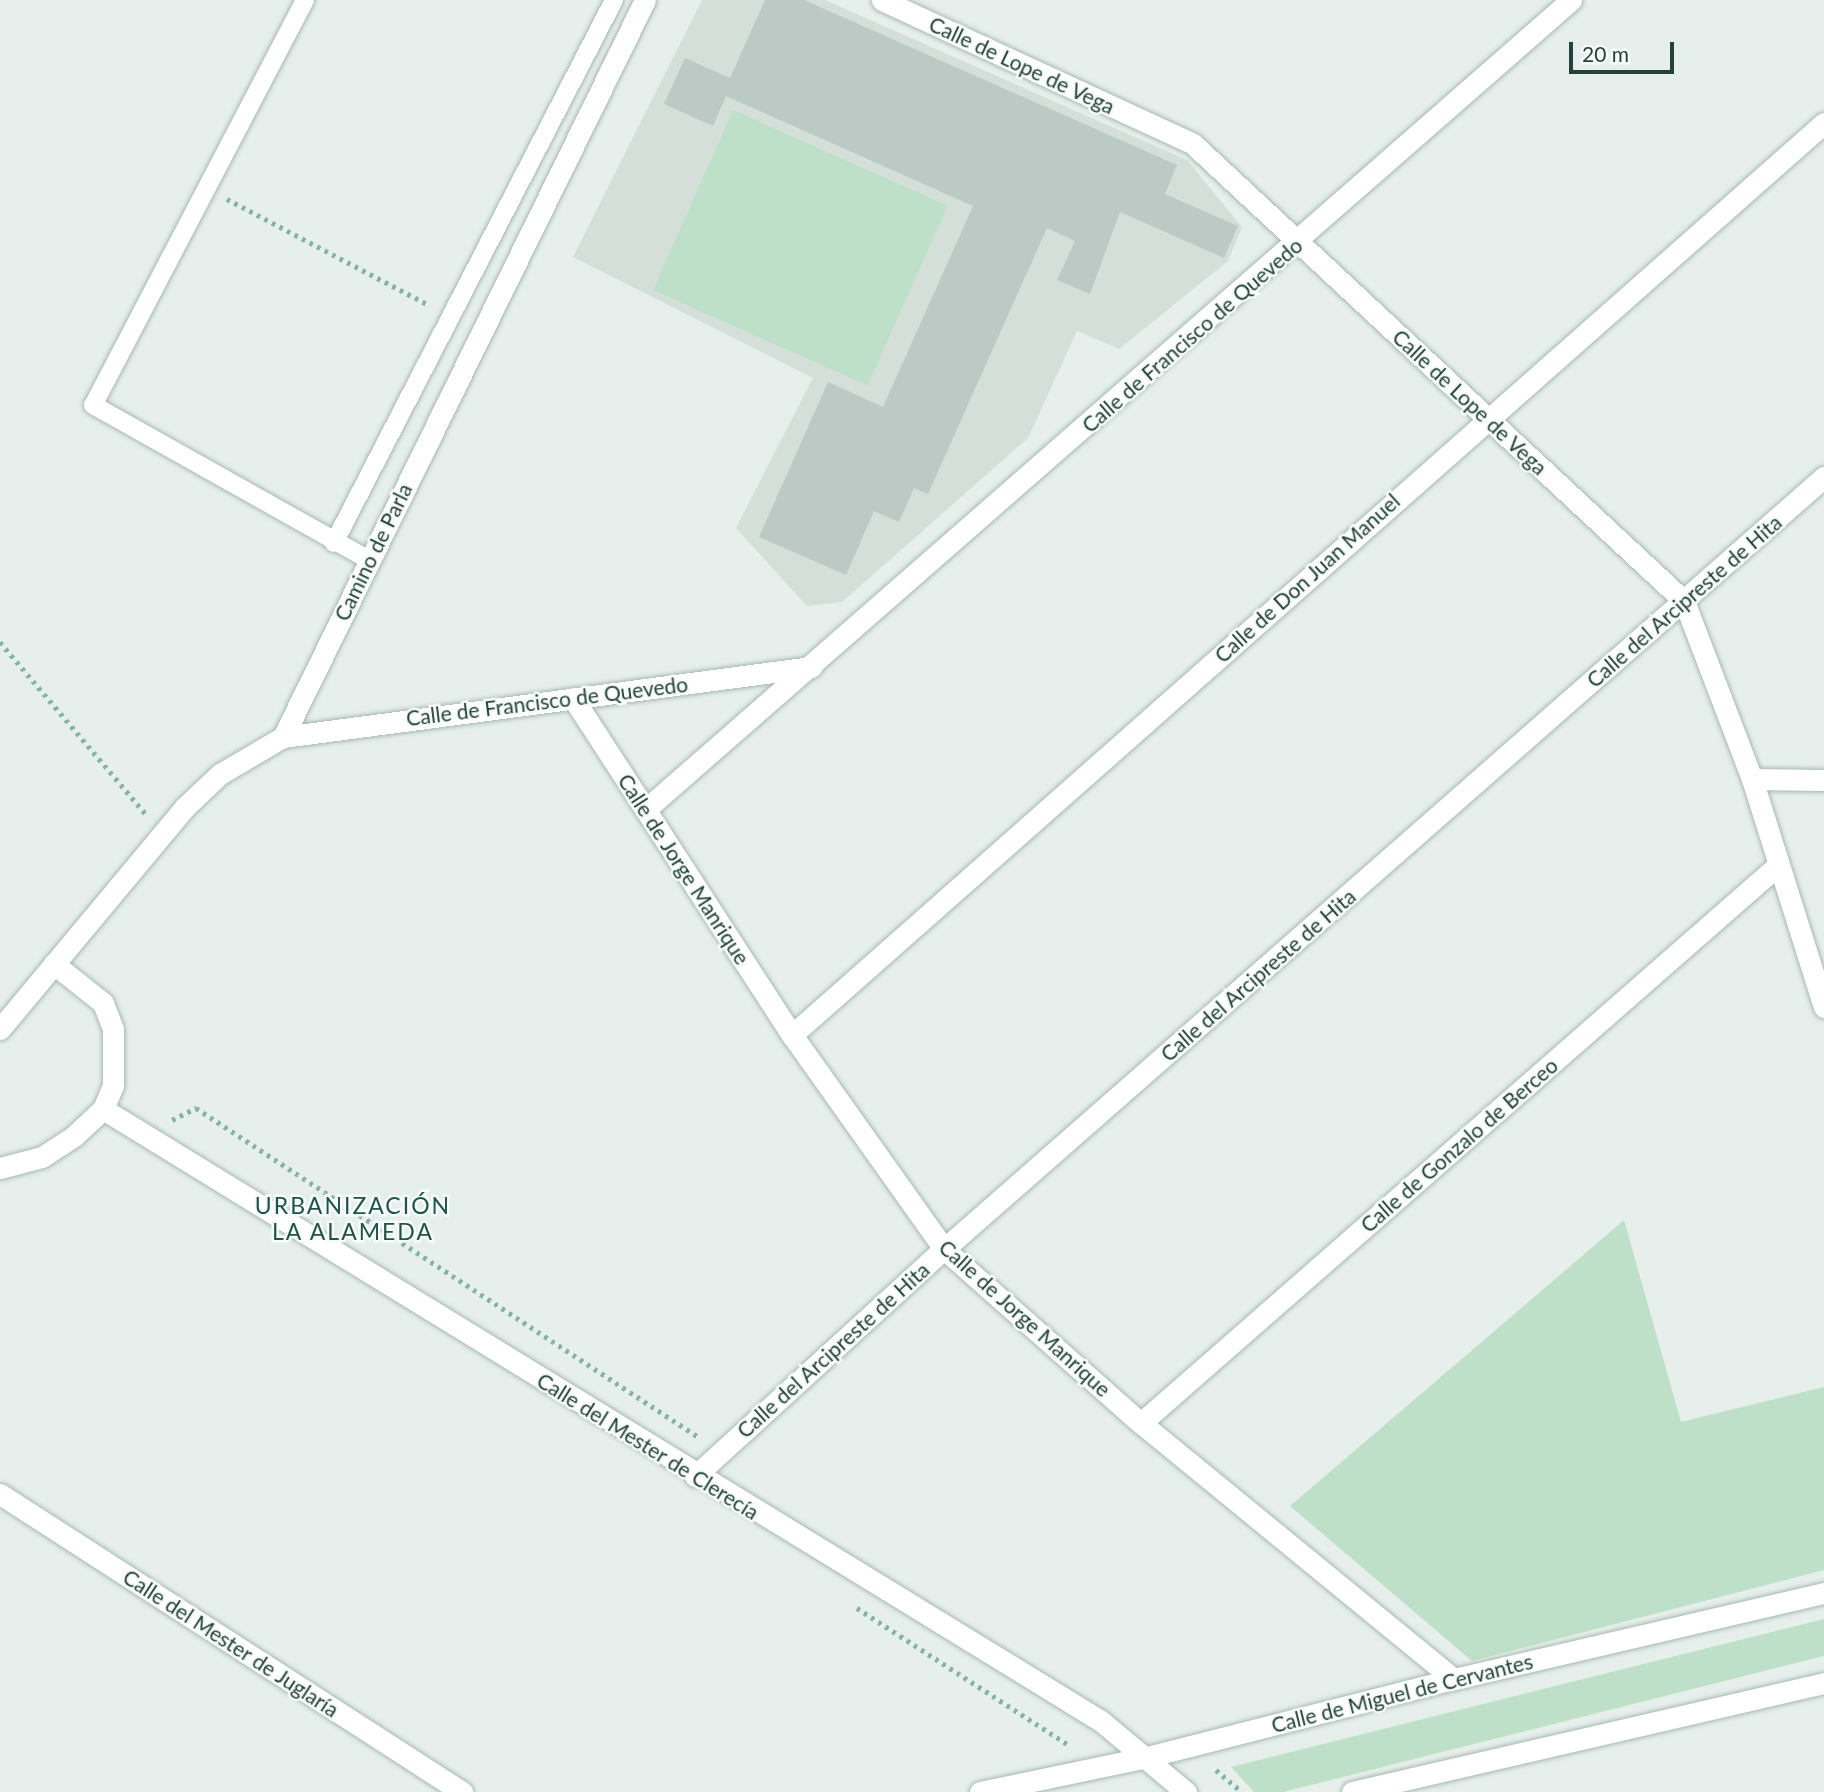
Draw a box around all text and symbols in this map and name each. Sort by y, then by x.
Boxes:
street label: Calle de Lope de Vega [925,11,1119,119]
scale bar [1572,28,1677,72]
text: 20 m [1582,41,1629,66]
street label: Calle de Francisco de Quevedo [1077,232,1307,438]
street label: Calle de Lope de Vega [1387,324,1553,480]
street label: Camino de Parla [329,479,417,625]
street label: Calle de Don Juan Manuel [1209,488,1405,668]
street label: Calle del Arcipreste de Hita [1581,509,1787,693]
street label: Calle de Francisco de Quevedo [405,671,689,731]
street label: Calle de Jorge Manrique [613,769,755,969]
street label: Calle del Arcipreste de Hita [1155,883,1361,1067]
street label: Calle de Gonzalo de Berceo [1355,1053,1563,1237]
district label: URBANIZACIÓN LA ALAMEDA [256,1191,450,1245]
street label: Calle de Jorge Manrique [934,1234,1116,1402]
street label: Calle del Arcipreste de Hita [731,1257,935,1443]
street label: Calle del Mester de Clerecía [532,1367,764,1525]
street label: Calle del Mester de Juglaría [118,1564,344,1722]
street label: Calle de Miguel de Cervantes [1269,1648,1535,1738]

